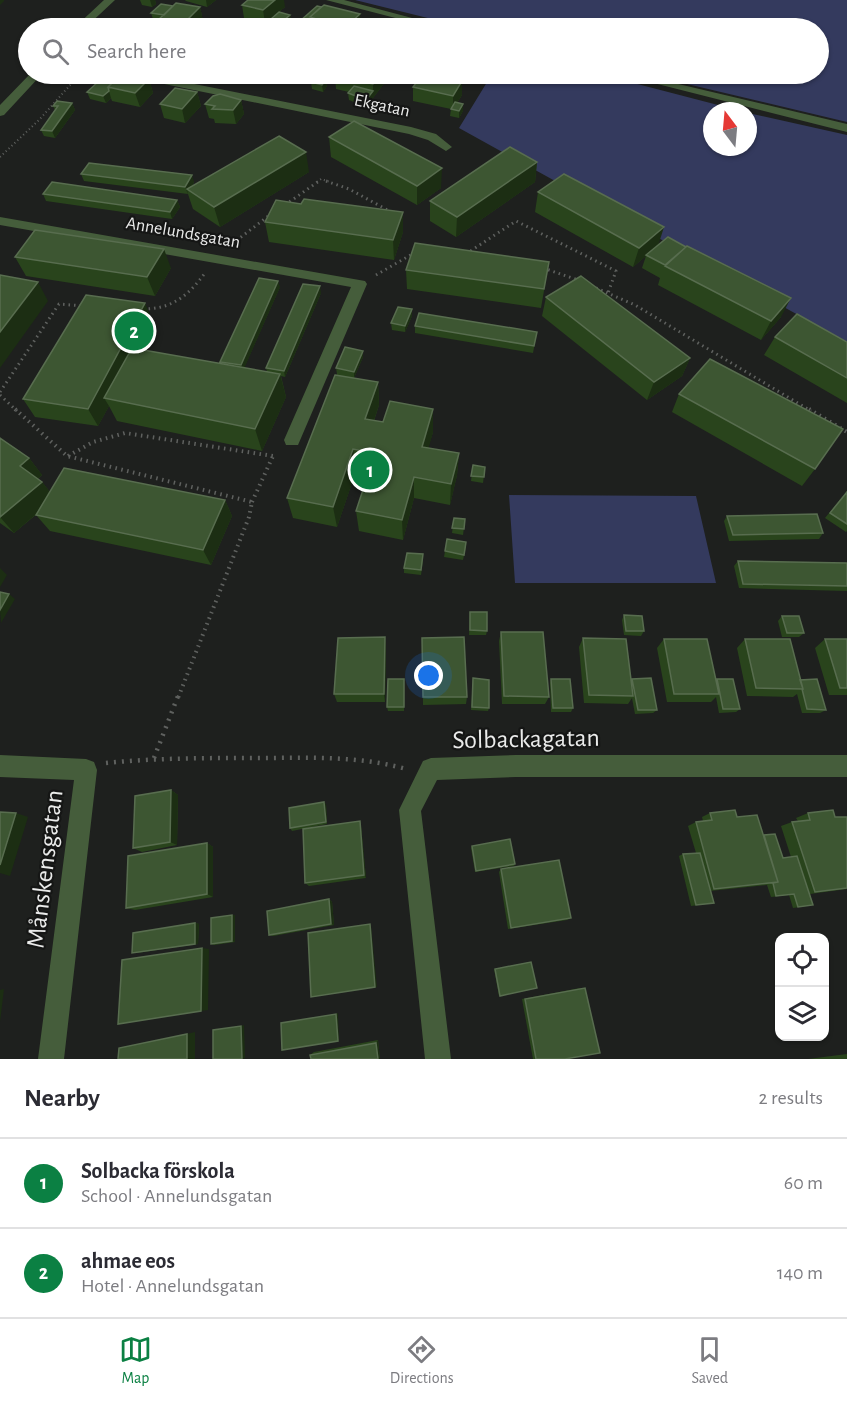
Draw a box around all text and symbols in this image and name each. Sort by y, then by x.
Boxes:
search box [18,18,829,84]
icon: search [39,35,72,68]
text: Search here [87,40,186,62]
street label: Ekgatan [352,91,412,121]
north arrow [703,102,757,156]
street label: Annelundsgatan [124,214,242,252]
pin: 2 [114,308,154,354]
pin: 1 [350,448,389,492]
your location [414,661,443,690]
street label: Solbackagatan [452,725,600,753]
street label: Månskensgatan [22,788,68,950]
map controls [775,933,829,1041]
button: locate [775,933,829,987]
button: layers [775,987,829,1041]
text: Nearby [24,1085,100,1111]
text: 2 results [759,1088,823,1108]
text: Solbacka förskola [81,1160,235,1182]
text: 1 [40,1173,47,1193]
text: 60 m [784,1173,823,1193]
text: School · Annelundsgatan [81,1186,272,1206]
text: ahmae eos [81,1250,175,1272]
text: 2 [39,1263,48,1283]
text: 140 m [777,1263,823,1283]
text: Hotel · Annelundsgatan [81,1276,264,1296]
tab: Map [119,1333,152,1388]
tab: Directions [390,1333,454,1388]
tab: Saved [691,1333,728,1388]

